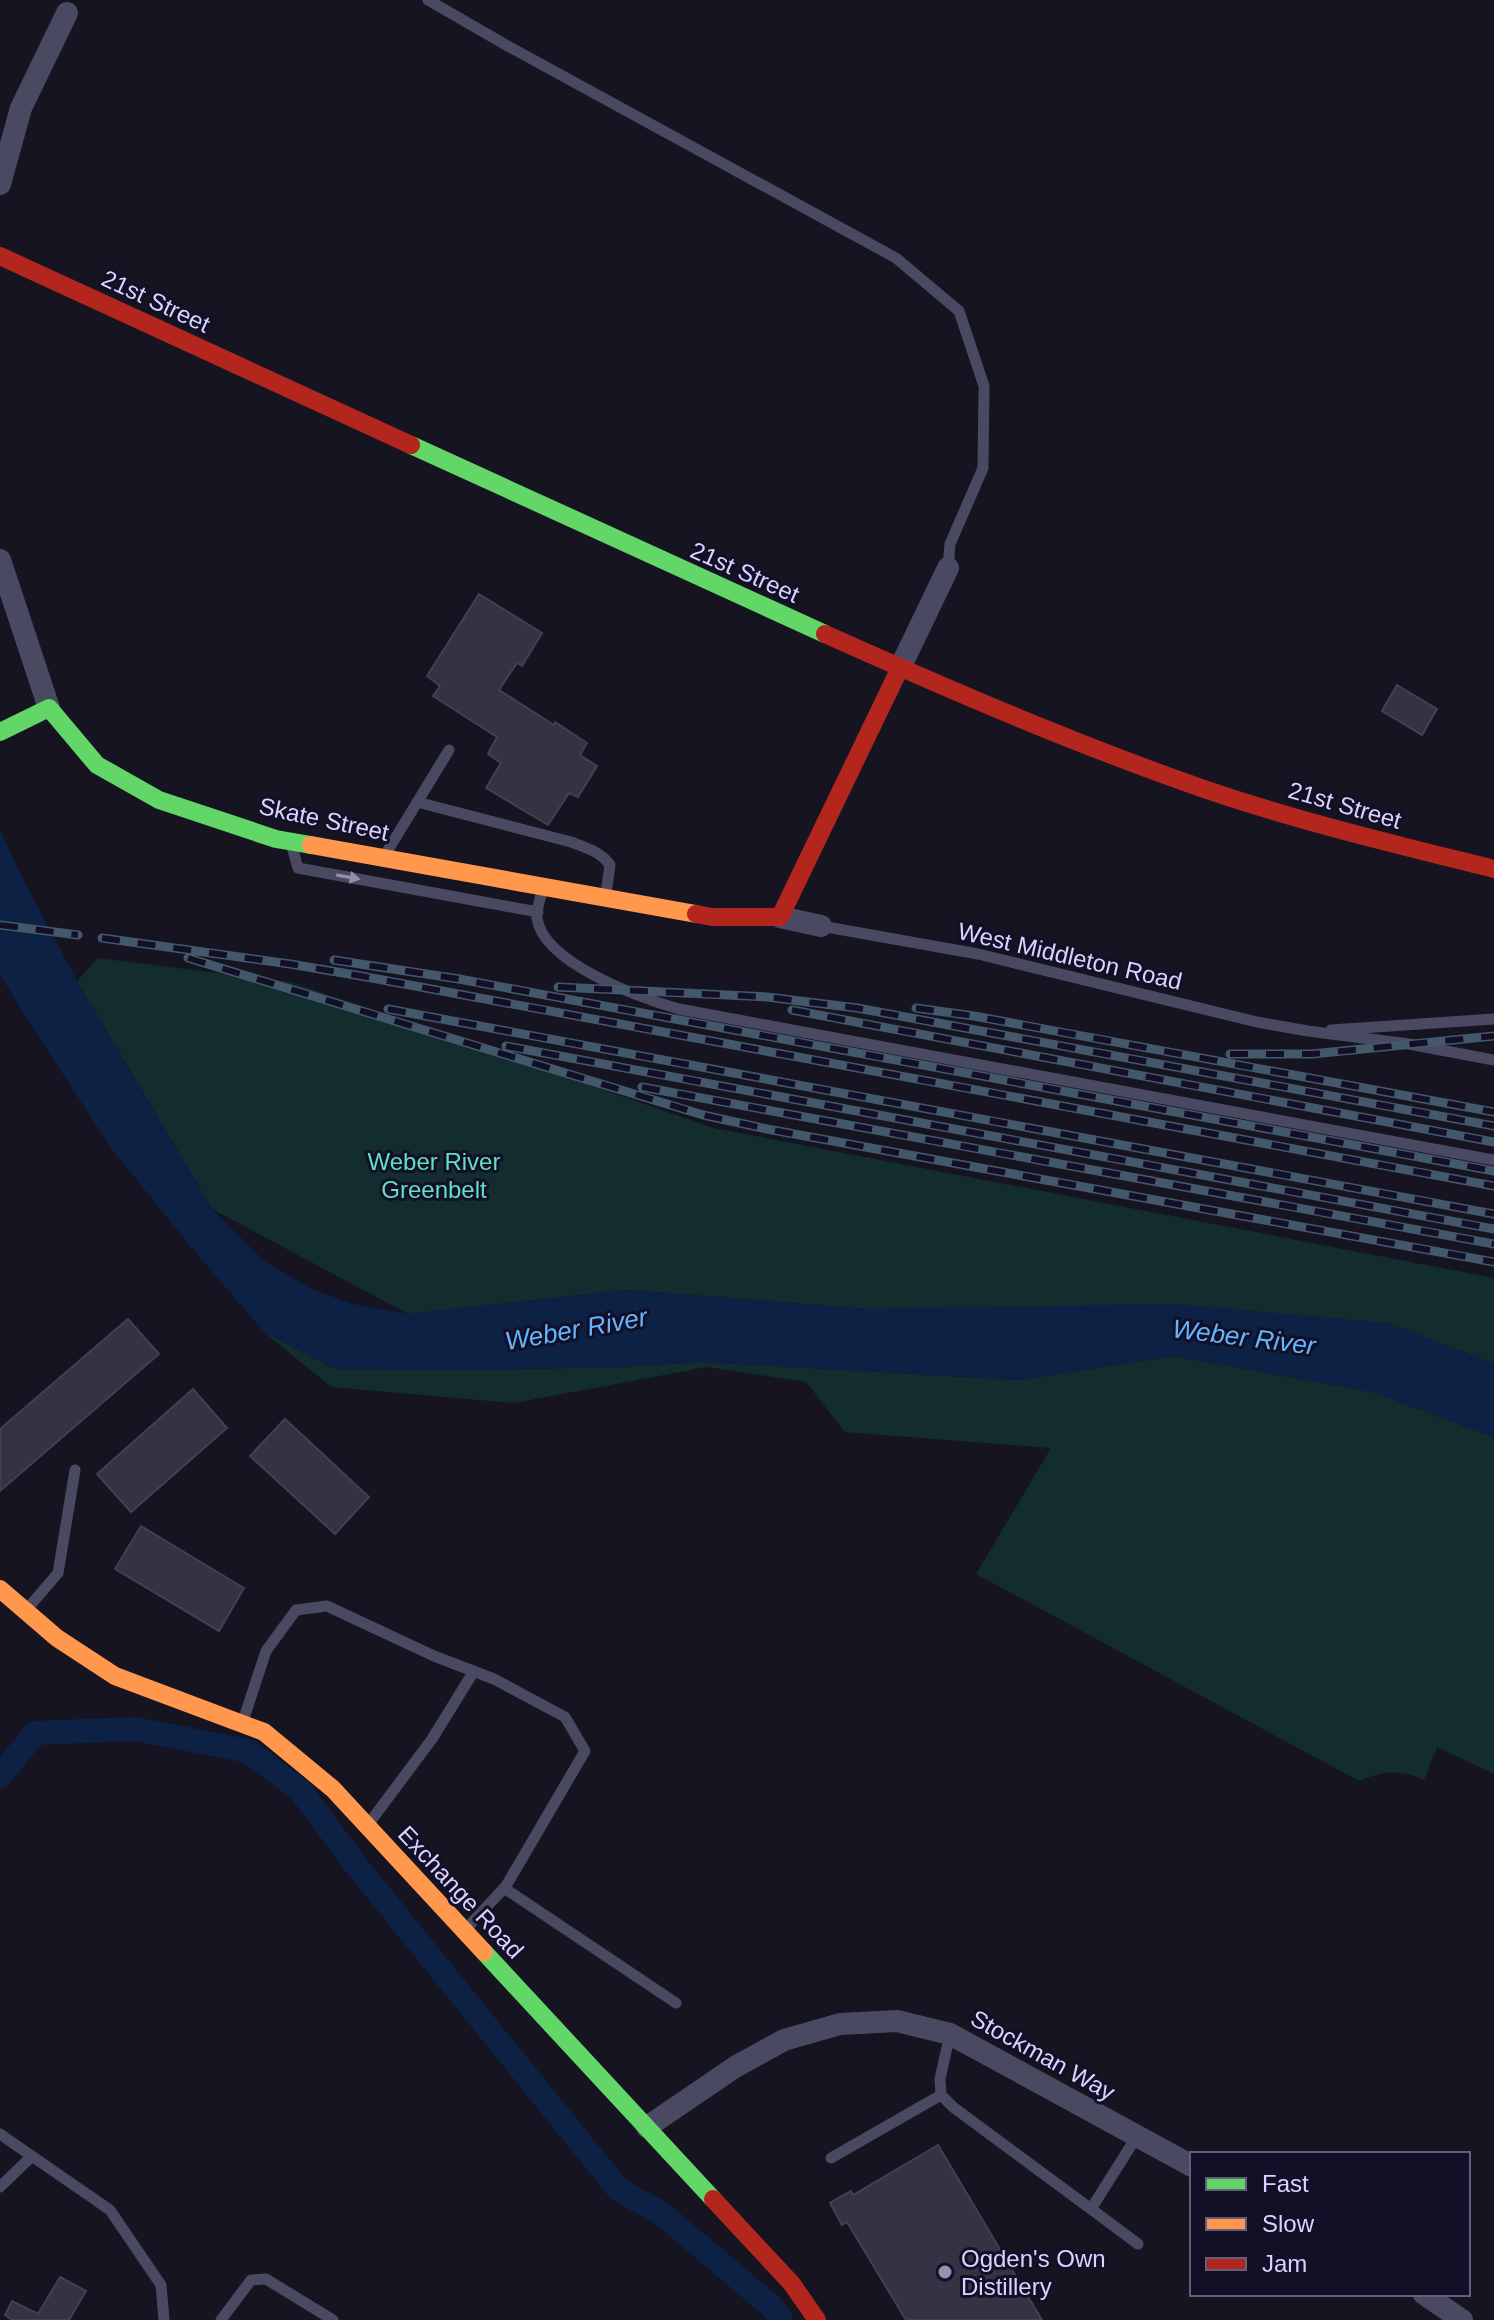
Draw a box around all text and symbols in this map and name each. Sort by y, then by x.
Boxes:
street label: 21st Street [98,264,215,338]
street label: 21st Street [686,536,804,608]
street label: 21st Street [1285,776,1405,834]
street label: Skate Street [257,792,392,846]
one-way arrow [336,872,361,884]
street label: West Middleton Road [955,917,1185,995]
park label: Weber River Greenbelt [368,1148,500,1203]
water label: Weber River [502,1301,651,1356]
water label: Weber River [1171,1313,1319,1361]
street label: Exchange Road [393,1820,529,1964]
street label: Stockman Way [966,2004,1120,2106]
legend [1190,2152,1470,2296]
text: Fast [1262,2170,1309,2197]
text: Slow [1262,2210,1315,2237]
place label: Ogden's Own Distillery [961,2245,1106,2300]
text: Jam [1262,2250,1307,2277]
marker: Ogden's Own Distillery [936,2263,954,2281]

